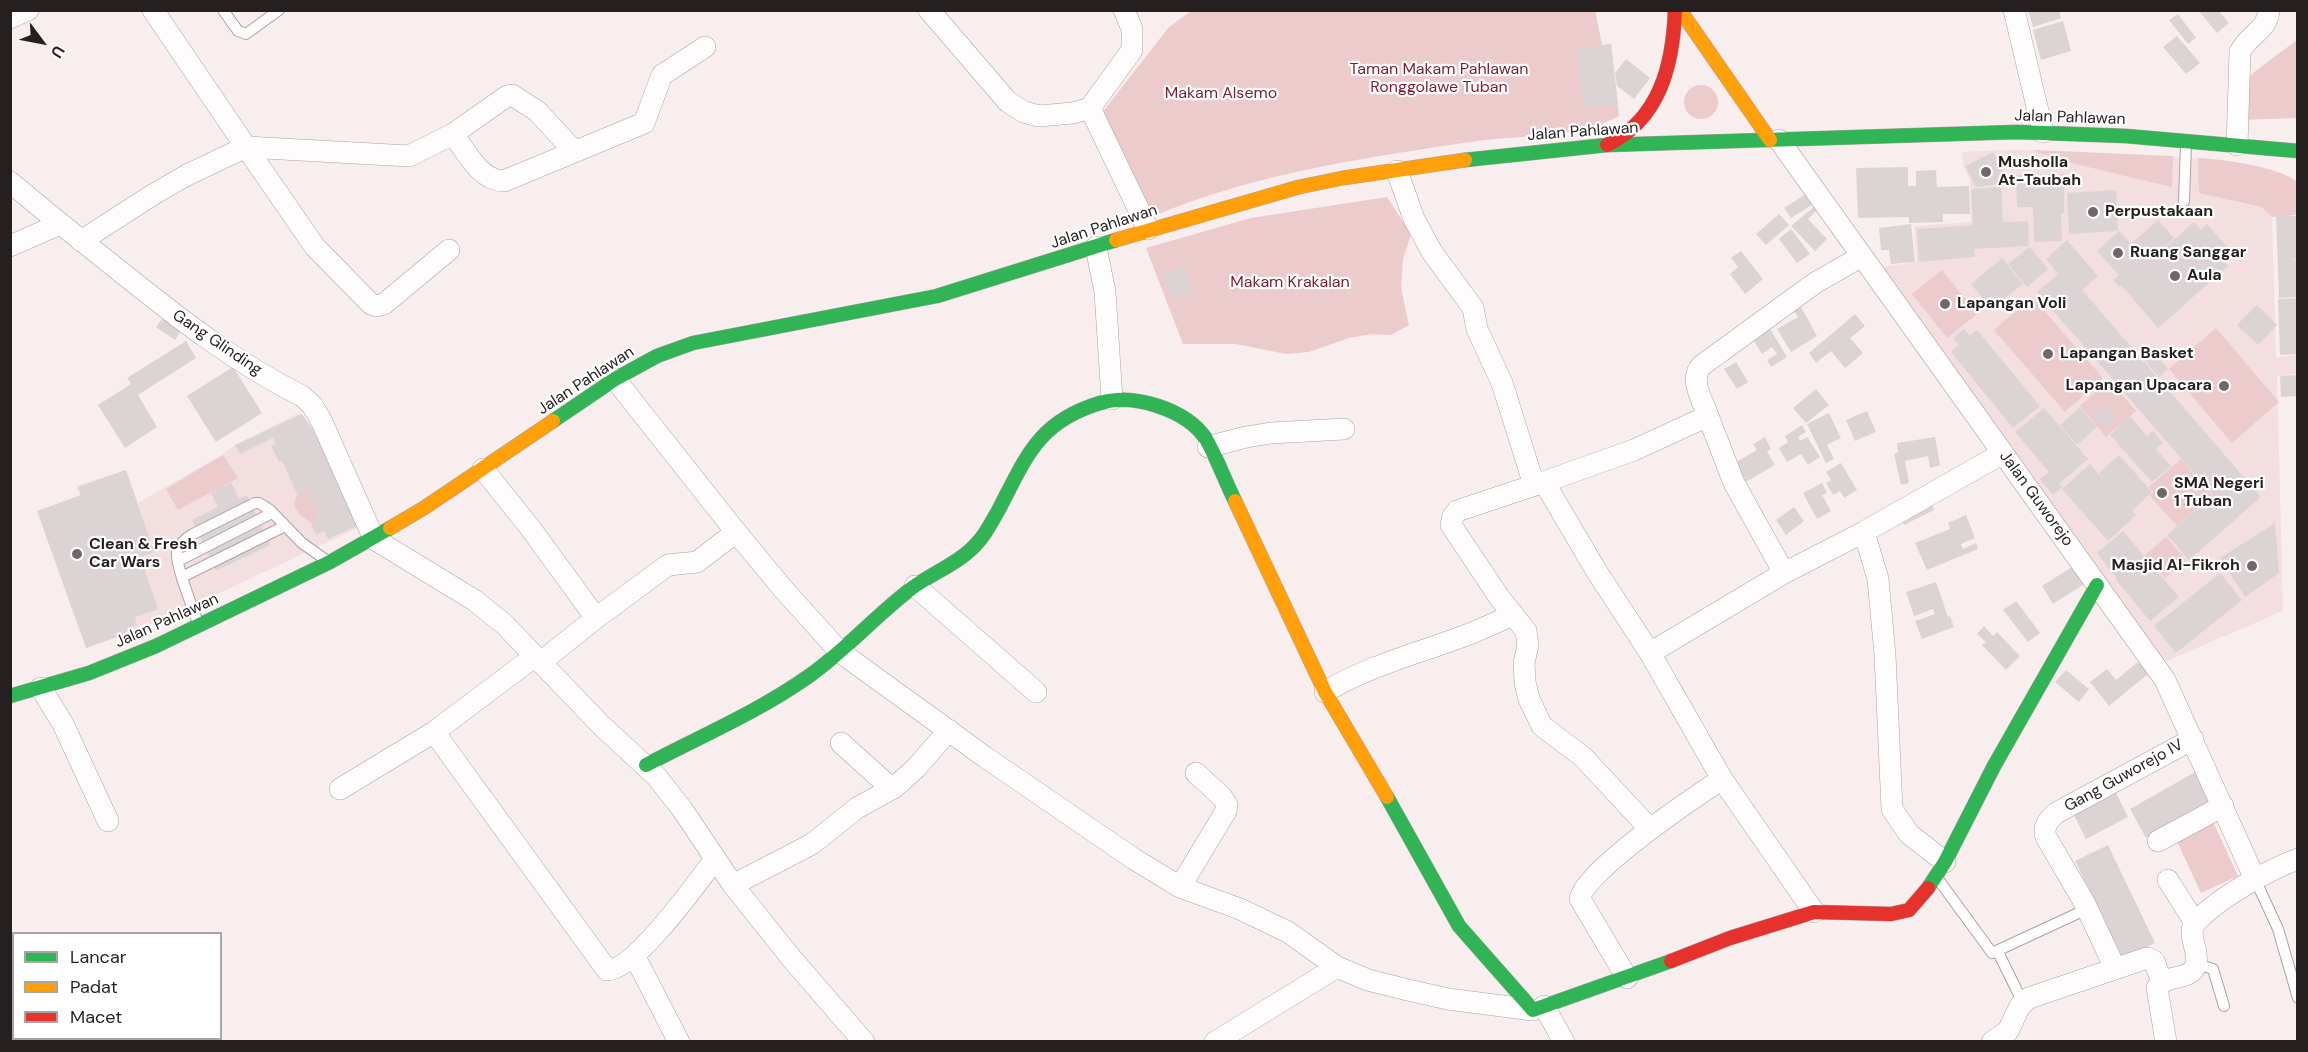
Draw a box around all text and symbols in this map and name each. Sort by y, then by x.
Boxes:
north arrow [12,12,72,72]
text: U [46,42,69,62]
park label: Taman Makam Pahlawan Ronggolawe Tuban [1349,60,1529,98]
park label: Makam Alsemo [1165,84,1277,104]
street label: Jalan Pahlawan [2014,106,2126,130]
street label: Jalan Pahlawan [1527,119,1639,145]
place label: Musholla At-Taubah [1998,153,2081,191]
marker: Musholla At-Taubah [1979,165,1993,179]
street label: Jalan Pahlawan [1048,201,1160,253]
place label: Perpustakaan [2105,202,2213,222]
marker: Perpustakaan [2086,205,2100,219]
place label: Ruang Sanggar [2130,243,2246,263]
marker: Ruang Sanggar [2111,246,2125,260]
place label: Aula [2187,266,2222,286]
marker: Aula [2168,269,2182,283]
park label: Makam Krakalan [1230,273,1350,293]
place label: Lapangan Voli [1957,294,2066,314]
marker: Lapangan Voli [1938,297,1952,311]
street label: Gang Glinding [169,306,265,380]
street label: Jalan Pahlawan [534,343,638,419]
place label: Lapangan Basket [2060,344,2194,364]
marker: Lapangan Basket [2041,347,2055,361]
place label: Lapangan Upacara [2066,376,2212,396]
marker: Lapangan Upacara [2217,379,2231,393]
street label: Jalan Guworejo [1995,448,2077,550]
place label: SMA Negeri 1 Tuban [2174,474,2264,512]
marker: SMA Negeri 1 Tuban [2155,486,2169,500]
place label: Clean & Fresh Car Wars [89,535,197,573]
marker: Clean & Fresh Car Wars [70,547,84,561]
place label: Masjid Al-Fikroh [2112,556,2240,576]
marker: Masjid Al-Fikroh [2245,559,2259,573]
street label: Jalan Pahlawan [112,590,222,652]
street label: Gang Guworejo IV [2061,735,2187,817]
legend [12,932,222,1040]
text: Lancar [70,945,126,969]
text: Padat [70,975,118,999]
text: Macet [70,1005,122,1029]

